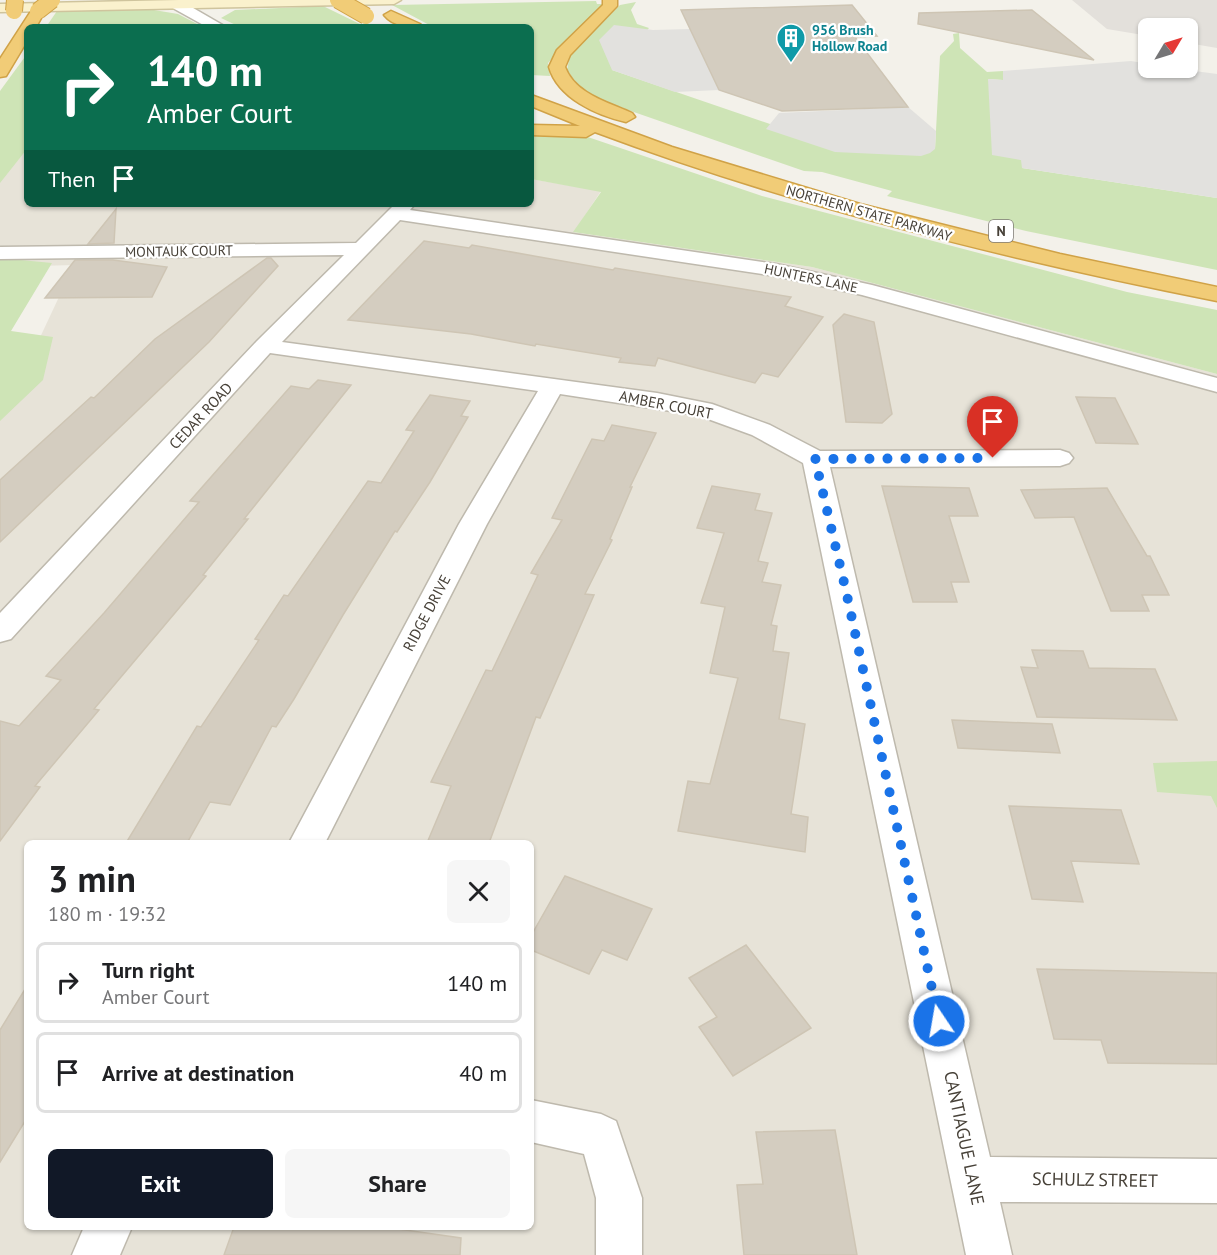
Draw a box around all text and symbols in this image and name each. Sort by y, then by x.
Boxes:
north arrow [1138,18,1198,78]
map controls [1138,18,1198,78]
place label: 956 Brush Hollow Road [812,21,887,55]
building icon: 956 Brush Hollow Road [775,22,807,64]
text: 140 m [147,43,263,98]
icon: right [48,48,126,126]
text: Amber Court [147,96,292,130]
icon: arrive [107,162,140,195]
text: Then [48,165,95,193]
street label: NORTHERN STATE PARKWAY [784,181,954,245]
road number: N [989,220,1013,242]
street label: MONTAUK COURT [125,241,233,261]
street label: HUNTERS LANE [763,259,859,297]
street label: CEDAR ROAD [165,378,236,453]
street label: AMBER COURT [618,386,715,423]
pin [967,396,1018,458]
icon: arrive [976,405,1009,438]
street label: RIDGE DRIVE [398,571,455,654]
text: 3 min [48,855,136,902]
button: close [447,860,510,923]
text: 180 m · 19:32 [48,901,166,927]
text: Turn right [102,956,194,984]
icon: right [51,966,84,999]
text: 140 m [447,969,507,997]
text: Amber Court [102,984,209,1010]
position arrow [907,989,971,1053]
icon: arrive [51,1056,84,1089]
text: Arrive at destination [102,1059,294,1087]
text: 40 m [459,1059,507,1087]
street label: CANTIAGUE LANE [939,1069,990,1207]
button: Exit [48,1149,273,1218]
button: Share [285,1149,510,1218]
street label: SCHULZ STREET [1032,1167,1158,1192]

